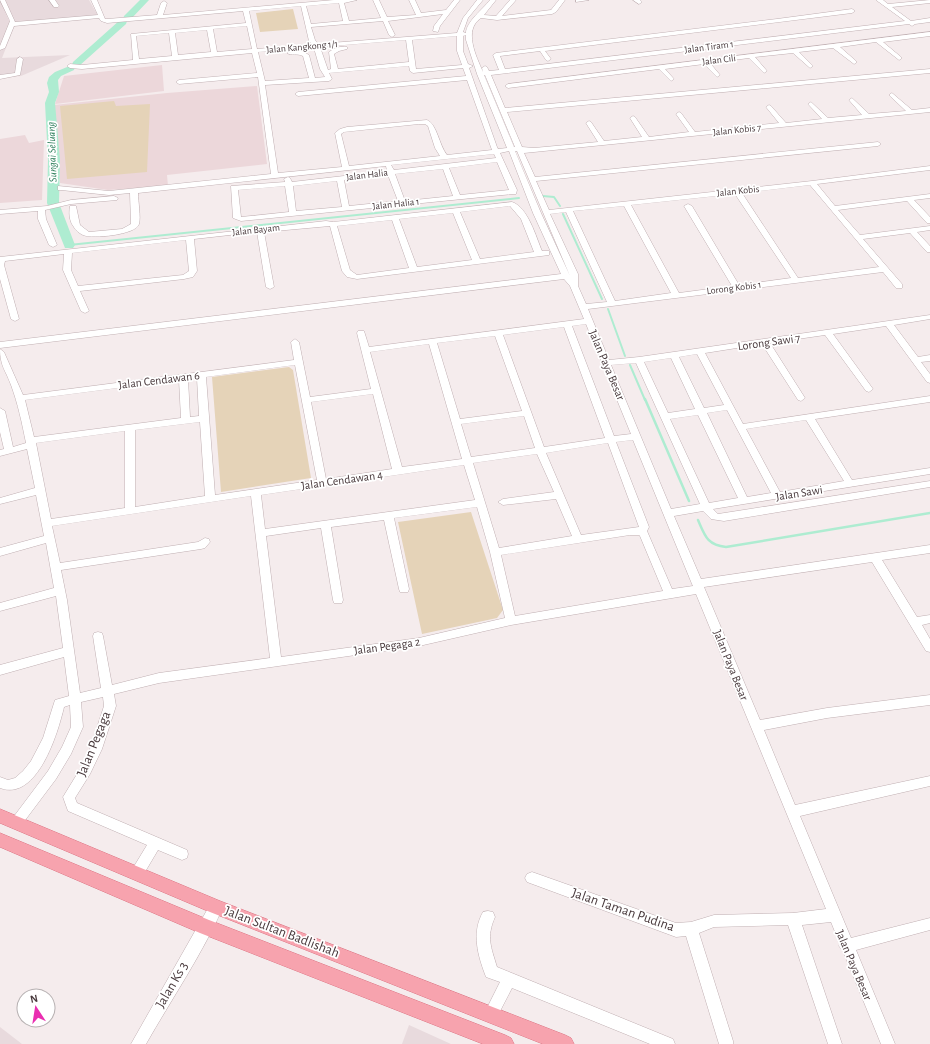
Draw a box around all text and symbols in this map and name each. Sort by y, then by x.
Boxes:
street label: Jalan Kangkong 1/1 [266,39,338,55]
street label: Jalan Tiram 1 [684,39,734,55]
street label: Jalan Cili [702,53,736,67]
water label: Sungai Seluang [45,121,59,182]
street label: Jalan Kobis 7 [712,122,762,138]
street label: Jalan Halia [346,167,389,183]
street label: Jalan Kobis [716,184,760,198]
street label: Jalan Halia 1 [372,197,420,211]
street label: Jalan Bayam [232,223,280,237]
street label: Lorong Kobis 1 [706,280,762,296]
street label: Jalan Paya Besar [586,328,627,402]
street label: Lorong Sawi 7 [737,332,801,352]
street label: Jalan Cendawan 6 [118,369,201,391]
street label: Jalan Cendawan 4 [300,468,384,492]
street label: Jalan Sawi [775,483,823,503]
street label: Jalan Paya Besar [710,628,751,702]
street label: Jalan Pegaga 2 [353,635,421,657]
street label: Jalan Pegaga [75,709,114,779]
street label: Jalan Taman Pudina [570,886,677,934]
street label: Jalan Sultan Badlishah [223,904,341,960]
street label: Jalan Paya Besar [833,928,874,1002]
street label: Jalan Ks 3 [153,959,191,1010]
north arrow [16,988,56,1028]
text: N [29,993,39,1005]

